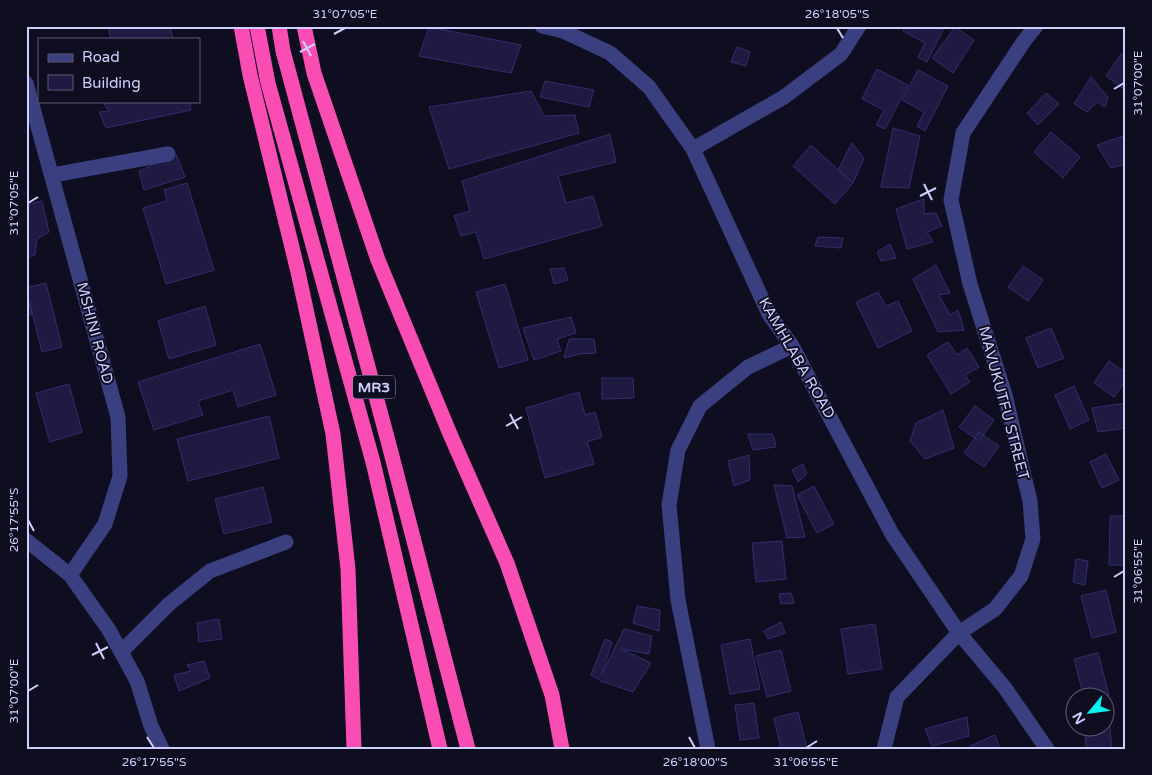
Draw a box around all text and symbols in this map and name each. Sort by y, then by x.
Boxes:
text: 31°07'05"E [312,7,378,21]
text: 26°18'05"S [805,7,869,21]
legend [38,38,200,102]
text: Road [82,48,120,66]
text: 31°07'00"E [1131,50,1145,116]
text: Building [82,74,141,92]
text: 31°07'05"E [7,170,21,236]
street label: MSHINI ROAD [73,280,117,386]
street label: KAMHLABA ROAD [755,294,839,422]
street label: MAVUKUTFU STREET [975,324,1033,482]
road number: MR3 [353,376,395,398]
text: 26°17'55"S [7,488,21,552]
text: 31°06'55"E [1131,538,1145,604]
text: 31°07'00"E [7,658,21,724]
north arrow [1064,688,1114,738]
text: N [1069,709,1089,727]
text: 26°17'55"S [122,755,186,769]
text: 26°18'00"S [663,755,727,769]
text: 31°06'55"E [773,755,839,769]

